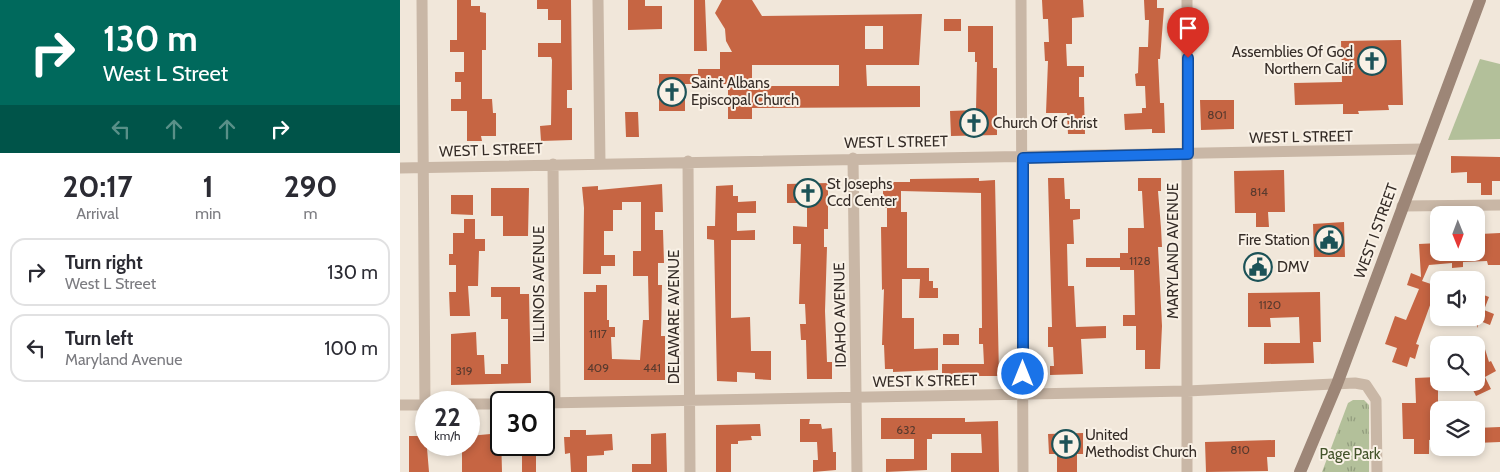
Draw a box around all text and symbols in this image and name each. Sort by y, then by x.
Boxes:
pin [1167,7,1209,58]
icon: arrive [1174,14,1202,42]
text: 130 m [103,17,198,60]
icon: right [20,20,85,85]
place label: Assemblies Of God Northern Calif [1232,43,1353,78]
church icon: Assemblies Of God Northern Calif [1357,46,1387,76]
text: West L Street [103,60,228,87]
place label: Saint Albans Episcopal Church [691,74,799,109]
church icon: Saint Albans Episcopal Church [657,77,687,107]
house number: 801 [1207,107,1227,122]
church icon: Church Of Christ [959,108,989,138]
place label: Church Of Christ [993,114,1097,132]
icon: left [107,115,135,143]
icon: ahead [160,115,188,143]
icon: ahead [213,115,241,143]
icon: right [266,115,294,143]
street label: WEST L STREET [1249,127,1353,147]
street label: WEST L STREET [844,132,948,152]
street label: WEST L STREET [439,139,543,161]
text: 20:17 [62,168,132,205]
text: 1 [203,168,214,205]
text: 290 [284,168,338,205]
place label: St Josephs Ccd Center [827,175,897,210]
church icon: St Josephs Ccd Center [793,178,823,208]
street label: WEST I STREET [1350,181,1402,281]
street label: MARYLAND AVENUE [1164,183,1182,319]
house number: 814 [1250,184,1268,199]
text: Arrival [76,204,119,223]
text: min [195,204,221,223]
text: m [304,204,318,223]
north arrow [1430,206,1485,261]
map controls [1430,206,1485,456]
public building icon: Fire Station [1314,225,1344,255]
street label: ILLINOIS AVENUE [530,226,548,342]
place label: Fire Station [1238,231,1310,249]
street label: DELAWARE AVENUE [665,250,683,384]
text: Turn right [65,251,143,274]
public building icon: DMV [1243,252,1273,282]
house number: 1128 [1129,253,1151,268]
icon: right [22,258,50,286]
place label: DMV [1277,258,1310,276]
text: 130 m [327,261,378,284]
street label: IDAHO AVENUE [830,262,850,368]
button: sound [1430,271,1485,326]
text: West L Street [65,274,156,293]
house number: 1120 [1259,297,1281,312]
house number: 1117 [589,326,607,341]
text: Turn left [65,327,133,350]
icon: left [22,334,50,362]
button: search [1430,336,1485,391]
text: 100 m [324,337,378,360]
position arrow [996,347,1048,399]
text: Maryland Avenue [65,350,182,369]
house number: 409 [587,360,609,375]
house number: 441 [643,360,661,375]
house number: 319 [455,363,473,378]
street label: WEST K STREET [872,371,978,391]
speed limit sign: 30 [490,391,555,456]
button: layers [1430,401,1485,456]
text: 22 [434,402,461,432]
house number: 632 [896,422,916,437]
place label: United Methodist Church [1085,426,1197,461]
text: km/h [434,428,461,443]
church icon: United Methodist Church [1051,429,1081,459]
house number: 810 [1230,442,1250,457]
park label: Page Park [1319,445,1381,463]

